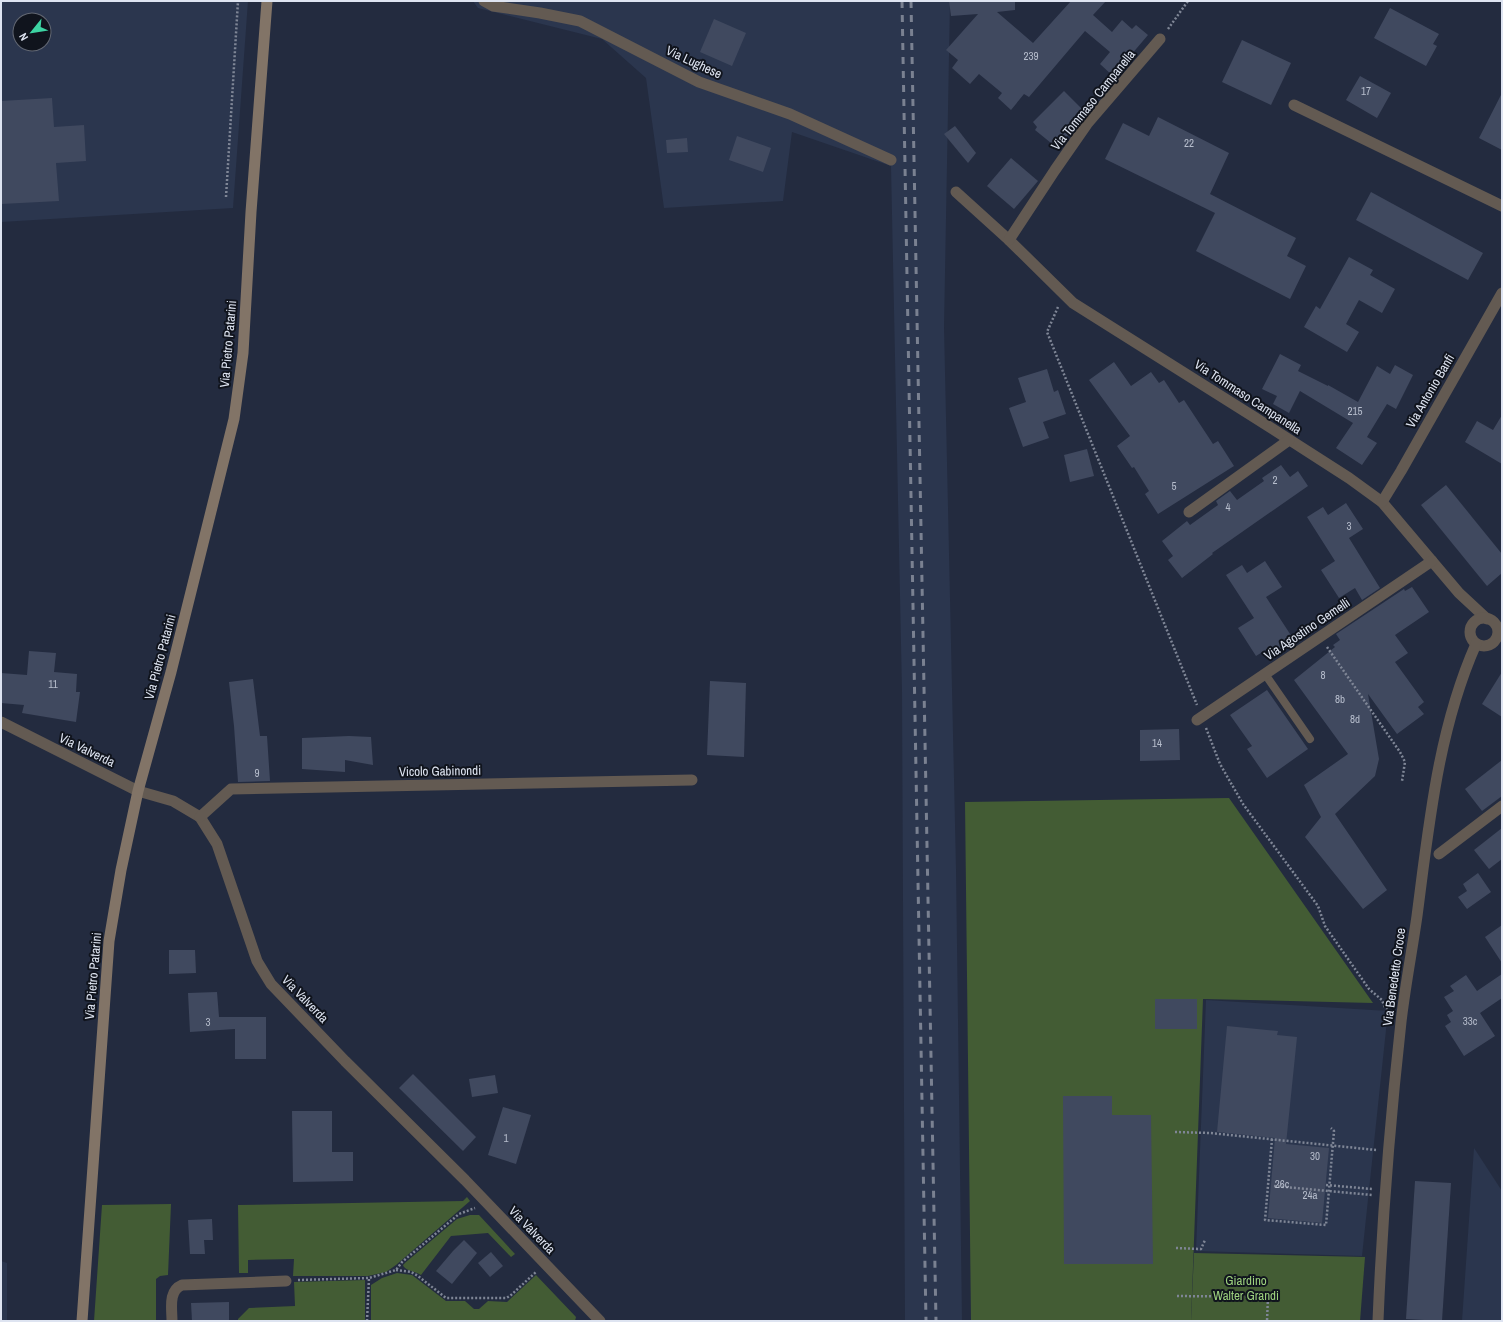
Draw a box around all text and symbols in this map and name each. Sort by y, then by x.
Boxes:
north arrow [12,12,52,52]
text: N [16,31,31,43]
street label: Via Lughese [663,42,725,82]
street label: Via Tommaso Campanella [1047,46,1139,154]
house number: 239 [1023,49,1039,63]
house number: 17 [1361,84,1371,98]
house number: 22 [1184,136,1194,150]
street label: Via Pietro Patarini [216,300,240,388]
street label: Via Antonio Banfi [1402,351,1458,431]
street label: Via Tommaso Campanella [1191,356,1305,438]
house number: 215 [1347,404,1363,418]
house number: 2 [1272,473,1278,487]
house number: 5 [1171,479,1177,493]
house number: 4 [1225,500,1231,514]
house number: 3 [1346,519,1352,533]
street label: Via Agostino Gemelli [1261,594,1353,664]
street label: Via Pietro Patarini [140,612,180,701]
house number: 8 [1320,668,1326,682]
house number: 11 [48,677,58,691]
house number: 8b [1335,692,1345,706]
house number: 8d [1350,712,1360,726]
street label: Via Valverda [56,729,118,771]
house number: 14 [1152,736,1162,750]
street label: Vicolo Gabinondi [399,762,481,780]
house number: 9 [254,766,260,780]
street label: Via Benedetto Croce [1379,927,1409,1027]
street label: Via Pietro Patarini [81,932,105,1020]
street label: Via Valverda [278,971,332,1027]
house number: 33c [1463,1014,1478,1028]
house number: 3 [205,1015,211,1029]
house number: 1 [503,1131,509,1145]
house number: 30 [1310,1149,1320,1163]
house number: 26c [1275,1177,1290,1191]
house number: 24a [1302,1188,1318,1202]
street label: Via Valverda [505,1202,559,1258]
park label: Giardino Walter Grandi [1213,1272,1279,1304]

